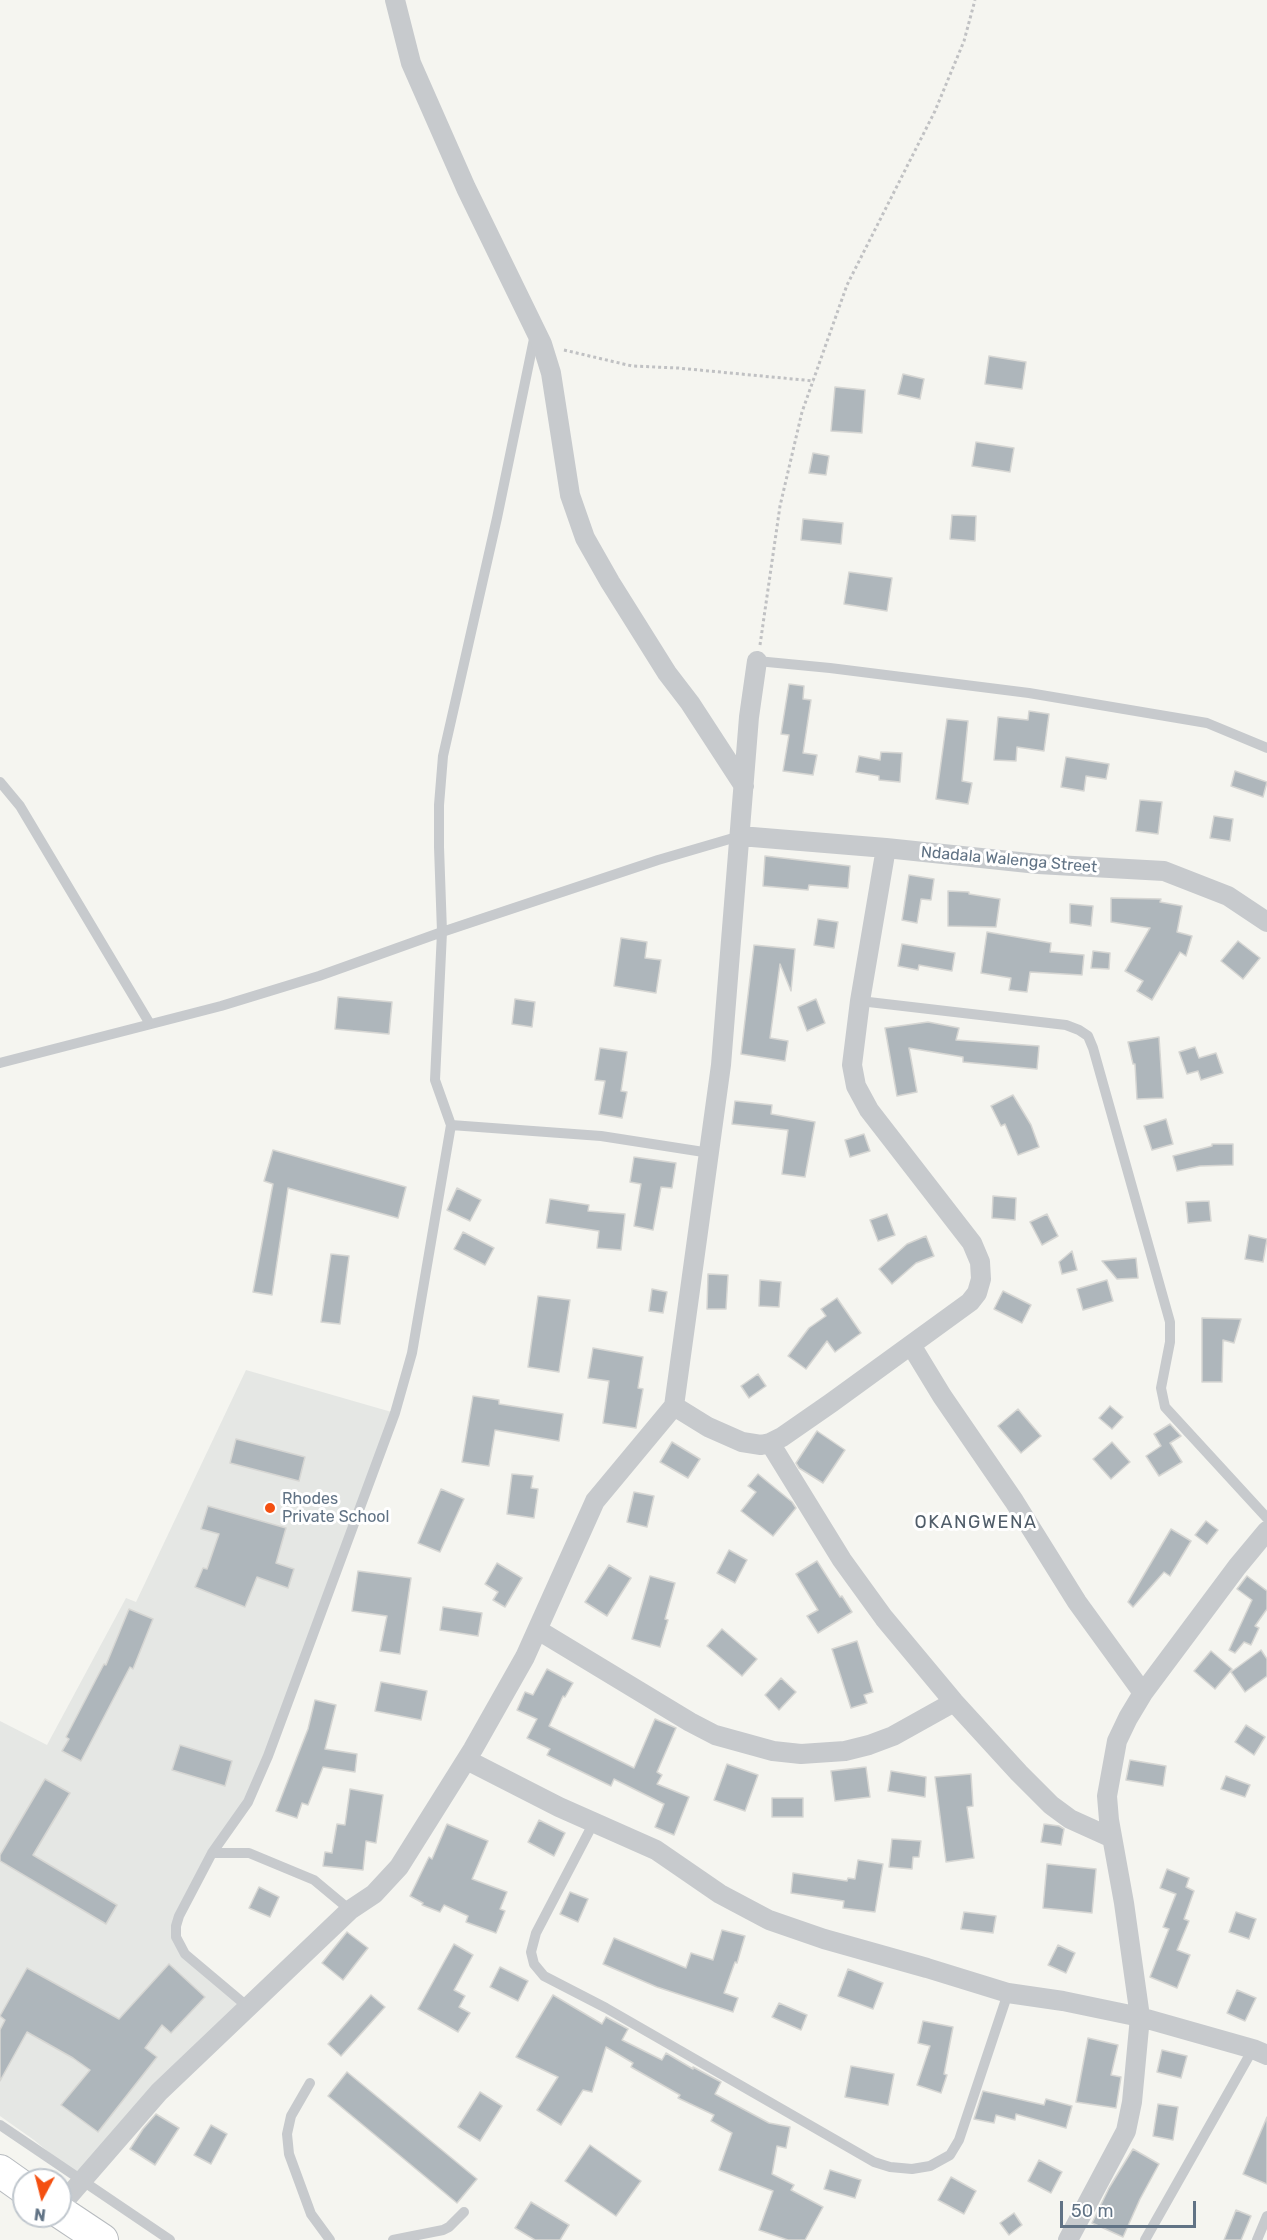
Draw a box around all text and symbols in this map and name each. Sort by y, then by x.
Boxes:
street label: Ndadala Walenga Street [920,843,1098,877]
place label: Rhodes Private School [282,1489,389,1527]
marker: Rhodes Private School [263,1501,277,1515]
district label: OKANGWENA [914,1512,1038,1534]
north arrow [12,2168,72,2228]
scale bar [1063,2189,1200,2227]
text: 50 m [1071,2200,1114,2222]
text: N [33,2204,47,2225]

